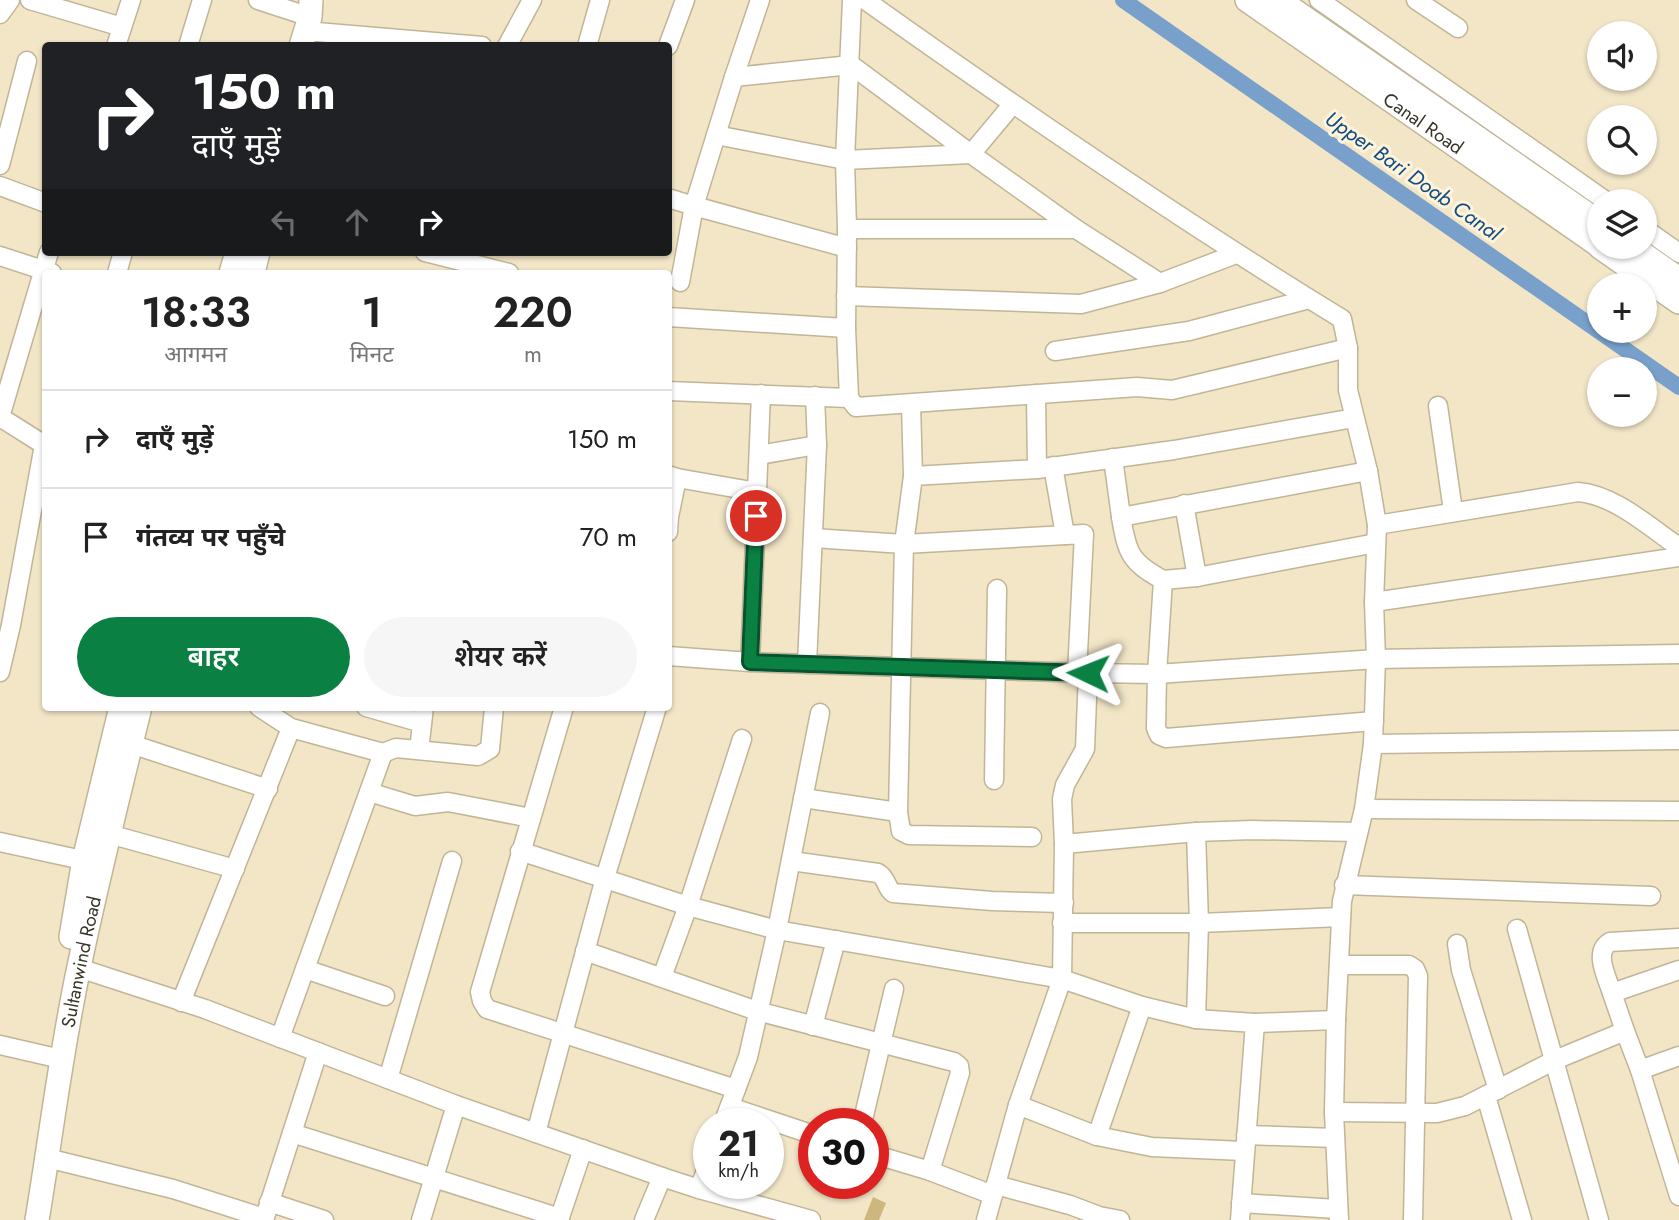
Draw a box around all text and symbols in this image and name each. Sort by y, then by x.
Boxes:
map controls [1587,21,1657,427]
button: sound [1587,21,1657,91]
text: 150 m [192,57,336,127]
icon: right [77,70,168,161]
street label: Canal Road [1378,86,1469,161]
water label: Upper Bari Doab Canal [1319,104,1508,249]
button: search [1587,105,1657,175]
text: दाएँ मुड़ें [192,122,281,168]
button: layers [1587,189,1657,259]
icon: left [265,203,303,241]
icon: ahead [338,203,376,241]
icon: right [411,203,449,241]
button: + [1587,273,1657,343]
text: 18:33 [141,282,250,343]
text: 1 [361,282,382,343]
text: 220 [493,282,573,343]
text: आगमन [164,337,227,371]
text: मिनट [350,337,394,371]
text: m [524,337,542,371]
button: − [1587,357,1657,427]
icon: right [77,420,115,458]
text: दाएँ मुड़ें [136,420,214,458]
text: 150 m [567,420,637,458]
pin [726,486,786,546]
icon: arrive [737,497,775,535]
icon: arrive [77,518,115,556]
text: गंतव्य पर पहुँचे [136,518,285,556]
text: 70 m [580,518,637,556]
button: बाहर [77,617,350,697]
button: शेयर करें [364,617,637,697]
position arrow [1051,636,1125,710]
street label: Sultanwind Road [55,893,108,1030]
speed limit sign: 30 [798,1108,889,1199]
text: 21 [718,1119,759,1169]
text: km/h [718,1158,759,1184]

